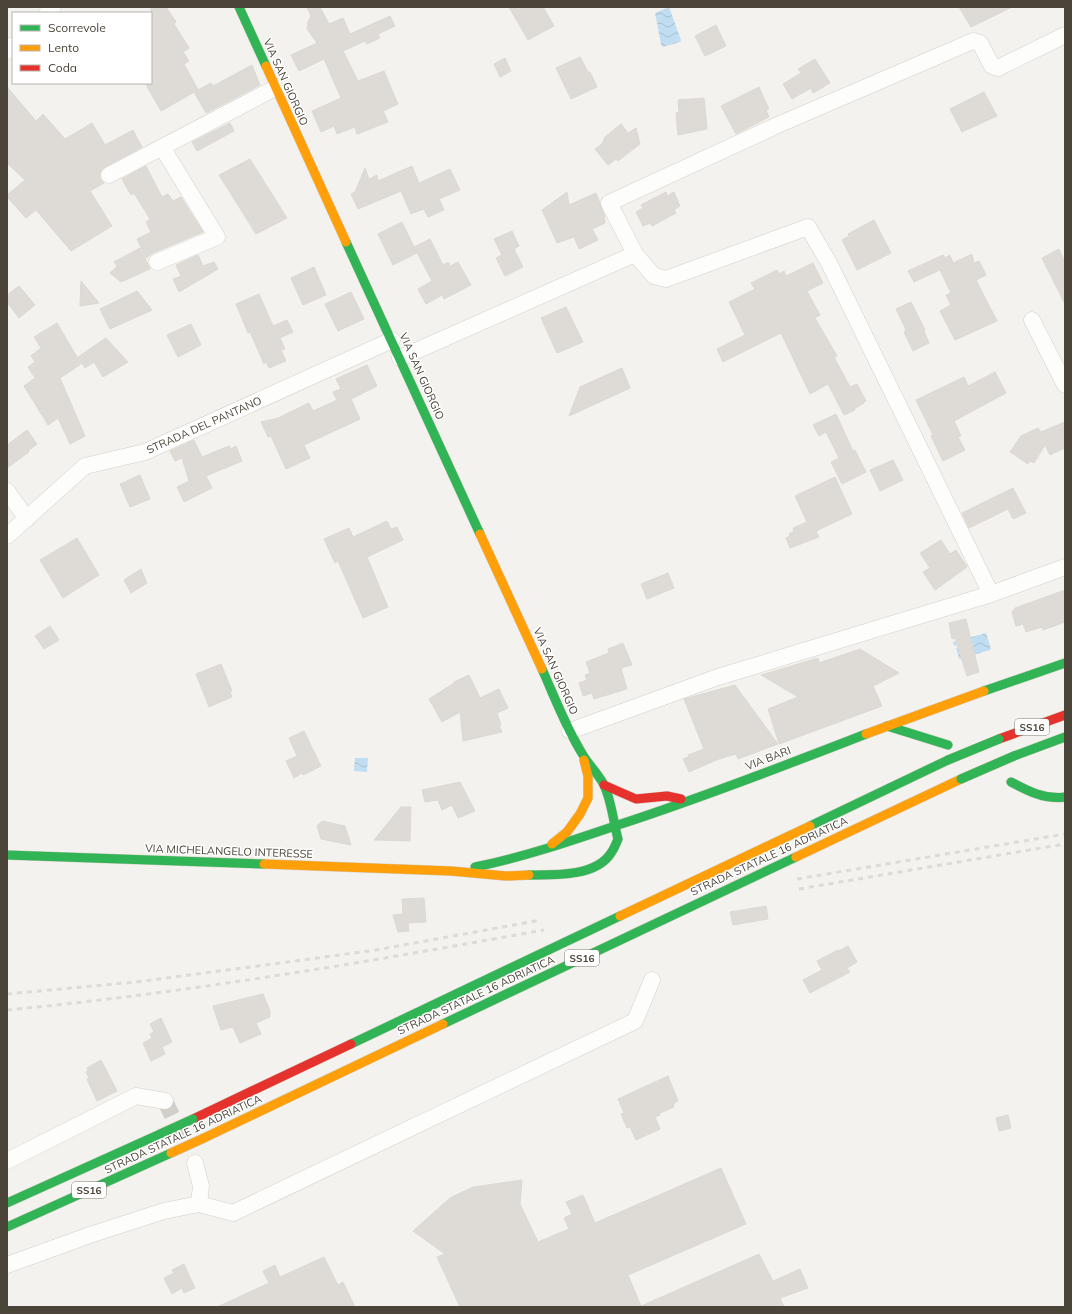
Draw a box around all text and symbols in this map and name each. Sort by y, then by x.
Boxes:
legend [12,12,152,84]
text: Scorrevole [48,20,106,35]
street label: VIA SAN GIORGIO [261,36,311,128]
text: Lento [48,40,79,55]
text: Coda [48,60,77,75]
street label: VIA SAN GIORGIO [397,330,447,422]
street label: STRADA DEL PANTANO [144,393,264,457]
street label: VIA SAN GIORGIO [531,625,581,717]
road number: SS16 [1015,719,1049,735]
street label: VIA BARI [743,743,793,773]
street label: STRADA STATALE 16 ADRIATICA [688,813,850,899]
street label: VIA MICHELANGELO INTERESSE [145,841,313,861]
road number: SS16 [565,950,599,966]
street label: STRADA STATALE 16 ADRIATICA [395,952,557,1038]
street label: STRADA STATALE 16 ADRIATICA [102,1091,264,1177]
road number: SS16 [72,1182,106,1198]

